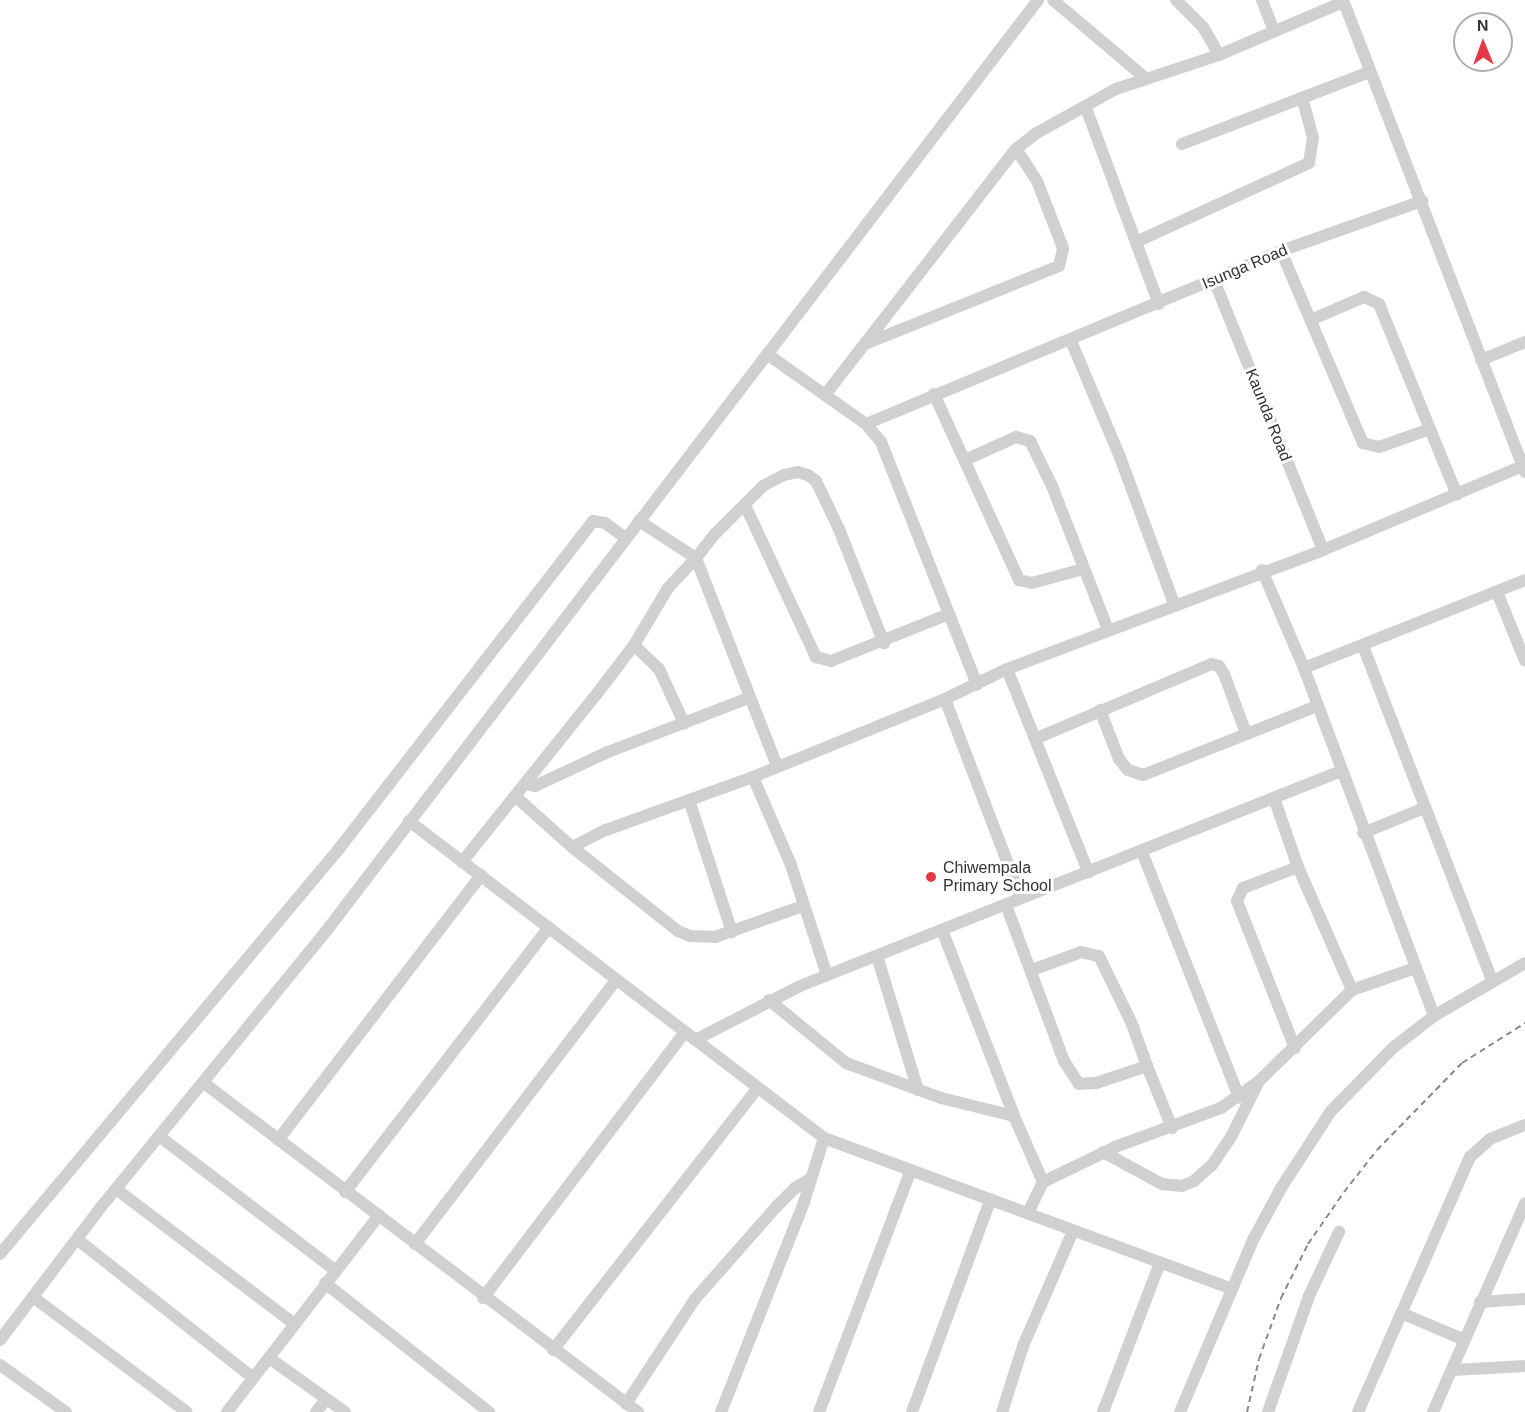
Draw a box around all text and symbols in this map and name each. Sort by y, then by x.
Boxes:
north arrow [1453,12,1513,72]
text: N [1477,17,1489,34]
street label: Isunga Road [1199,240,1291,294]
street label: Kaunda Road [1241,366,1295,464]
place label: Chiwempala Primary School [943,858,1051,896]
marker: Chiwempala Primary School [924,870,938,884]

